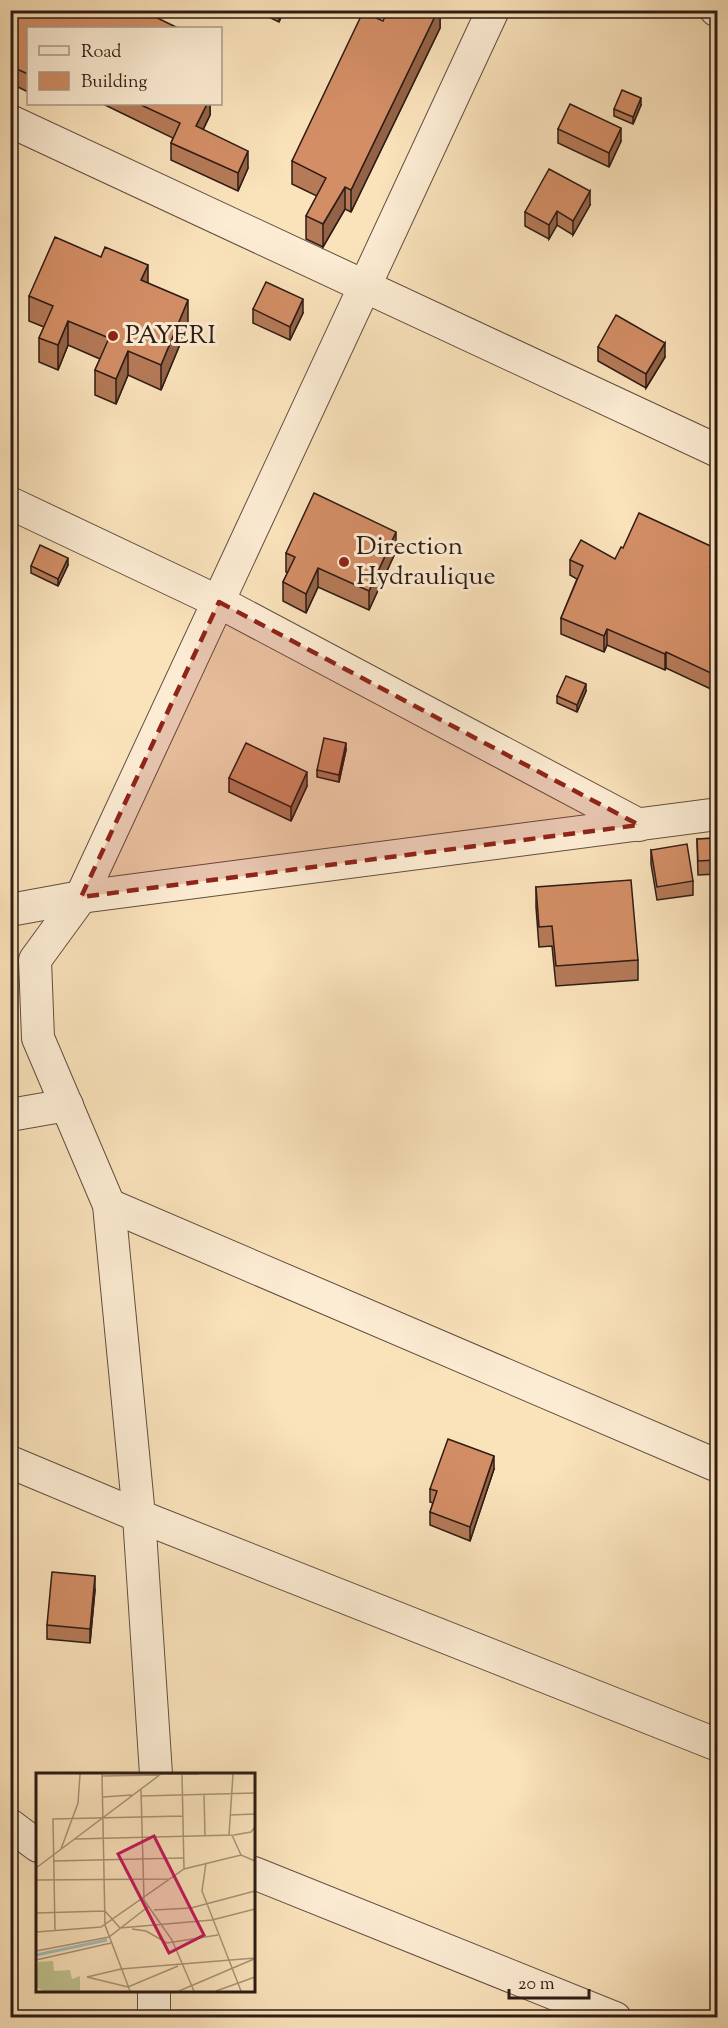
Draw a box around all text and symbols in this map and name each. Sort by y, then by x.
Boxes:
legend [27,27,222,105]
text: Road [81,40,121,66]
text: Building [81,70,147,96]
place label: PAYERI [125,318,216,355]
marker: PAYERI [106,329,120,343]
place label: Direction Hydraulique [356,529,496,596]
marker: Direction Hydraulique [337,555,351,569]
inset map [36,1773,255,1992]
scale bar [509,1962,588,2000]
text: 20 m [518,1972,555,1998]

